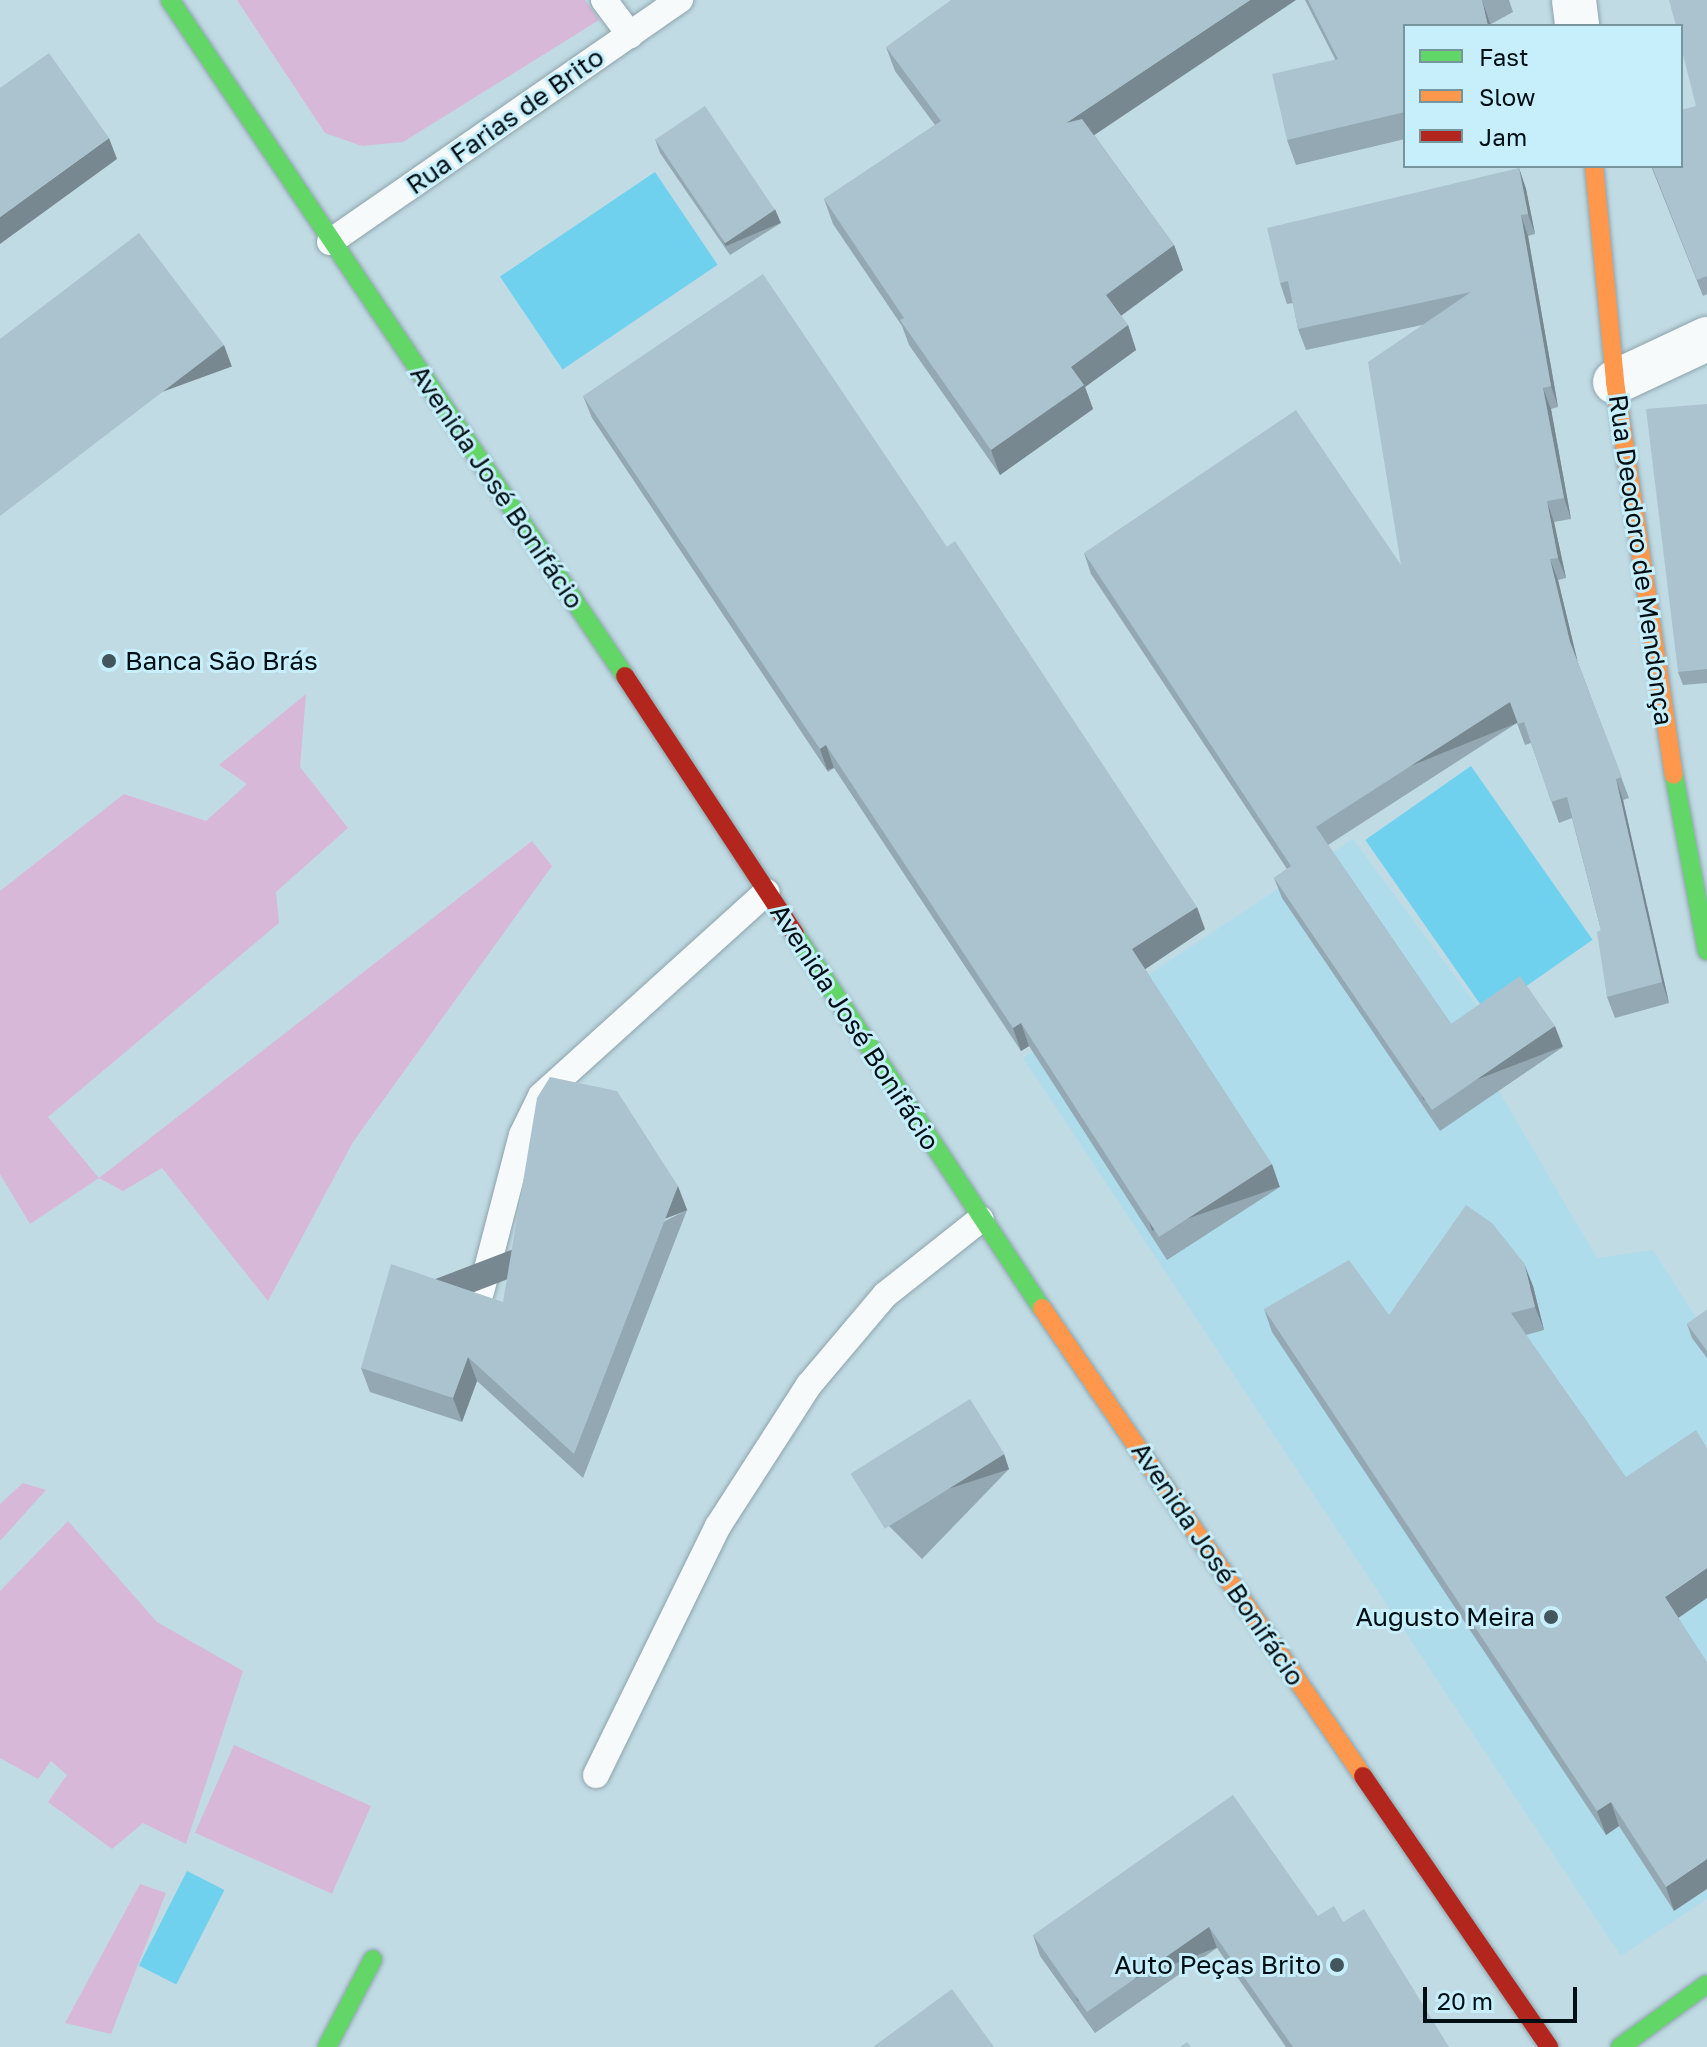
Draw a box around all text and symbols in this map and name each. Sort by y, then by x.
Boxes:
legend [1403,24,1683,168]
street label: Rua Farias de Brito [400,41,610,201]
text: Fast [1479,42,1529,71]
text: Slow [1479,82,1535,111]
text: Jam [1479,122,1527,151]
street label: Avenida José Bonifácio [404,359,590,615]
street label: Rua Deodoro de Mendonça [1602,392,1680,728]
place label: Banca São Brás [125,645,318,677]
marker: Banca São Brás [100,652,118,670]
street label: Avenida José Bonifácio [764,898,946,1156]
street label: Avenida José Bonifácio [1125,1436,1311,1692]
place label: Augusto Meira [1355,1601,1535,1633]
marker: Augusto Meira [1542,1608,1560,1626]
place label: Auto Peças Brito [1114,1949,1321,1981]
marker: Auto Peças Brito [1328,1956,1346,1974]
scale bar [1427,1971,1581,2021]
text: 20 m [1437,1986,1493,2015]

